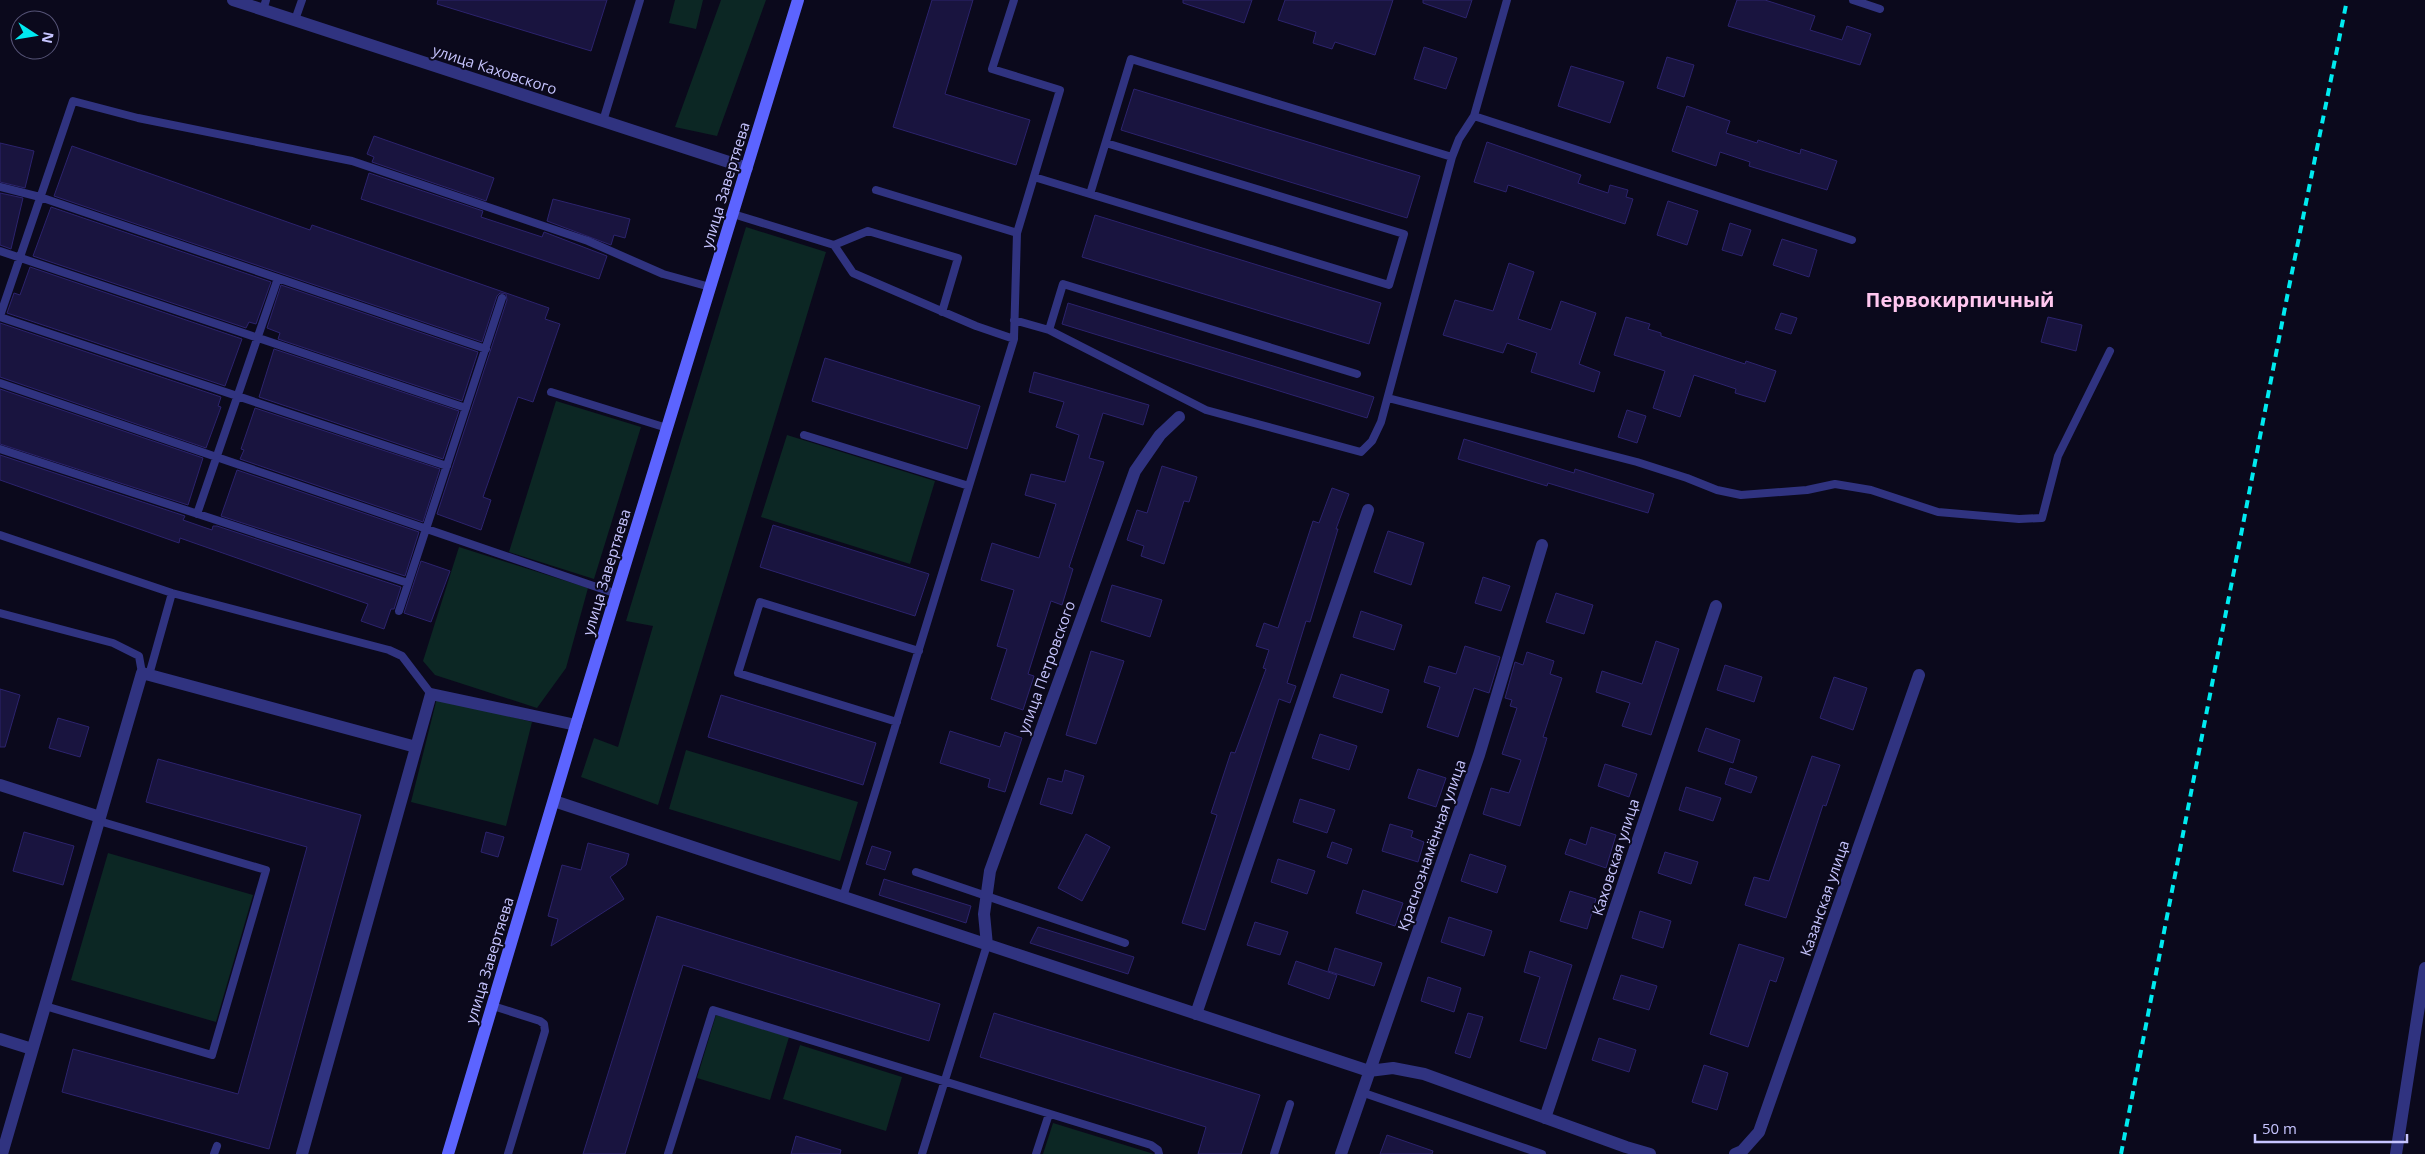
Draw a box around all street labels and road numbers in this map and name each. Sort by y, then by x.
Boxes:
street label: улица Каховского [430,39,560,99]
street label: улица Завертяева [696,119,754,251]
street label: улица Завертяева [577,506,635,638]
street label: улица Петровского [1013,598,1079,736]
street label: Краснознамённая улица [1392,757,1470,933]
street label: Каховская улица [1587,796,1643,918]
street label: Казанская улица [1795,837,1853,959]
street label: улица Завертяева [460,894,518,1026]

